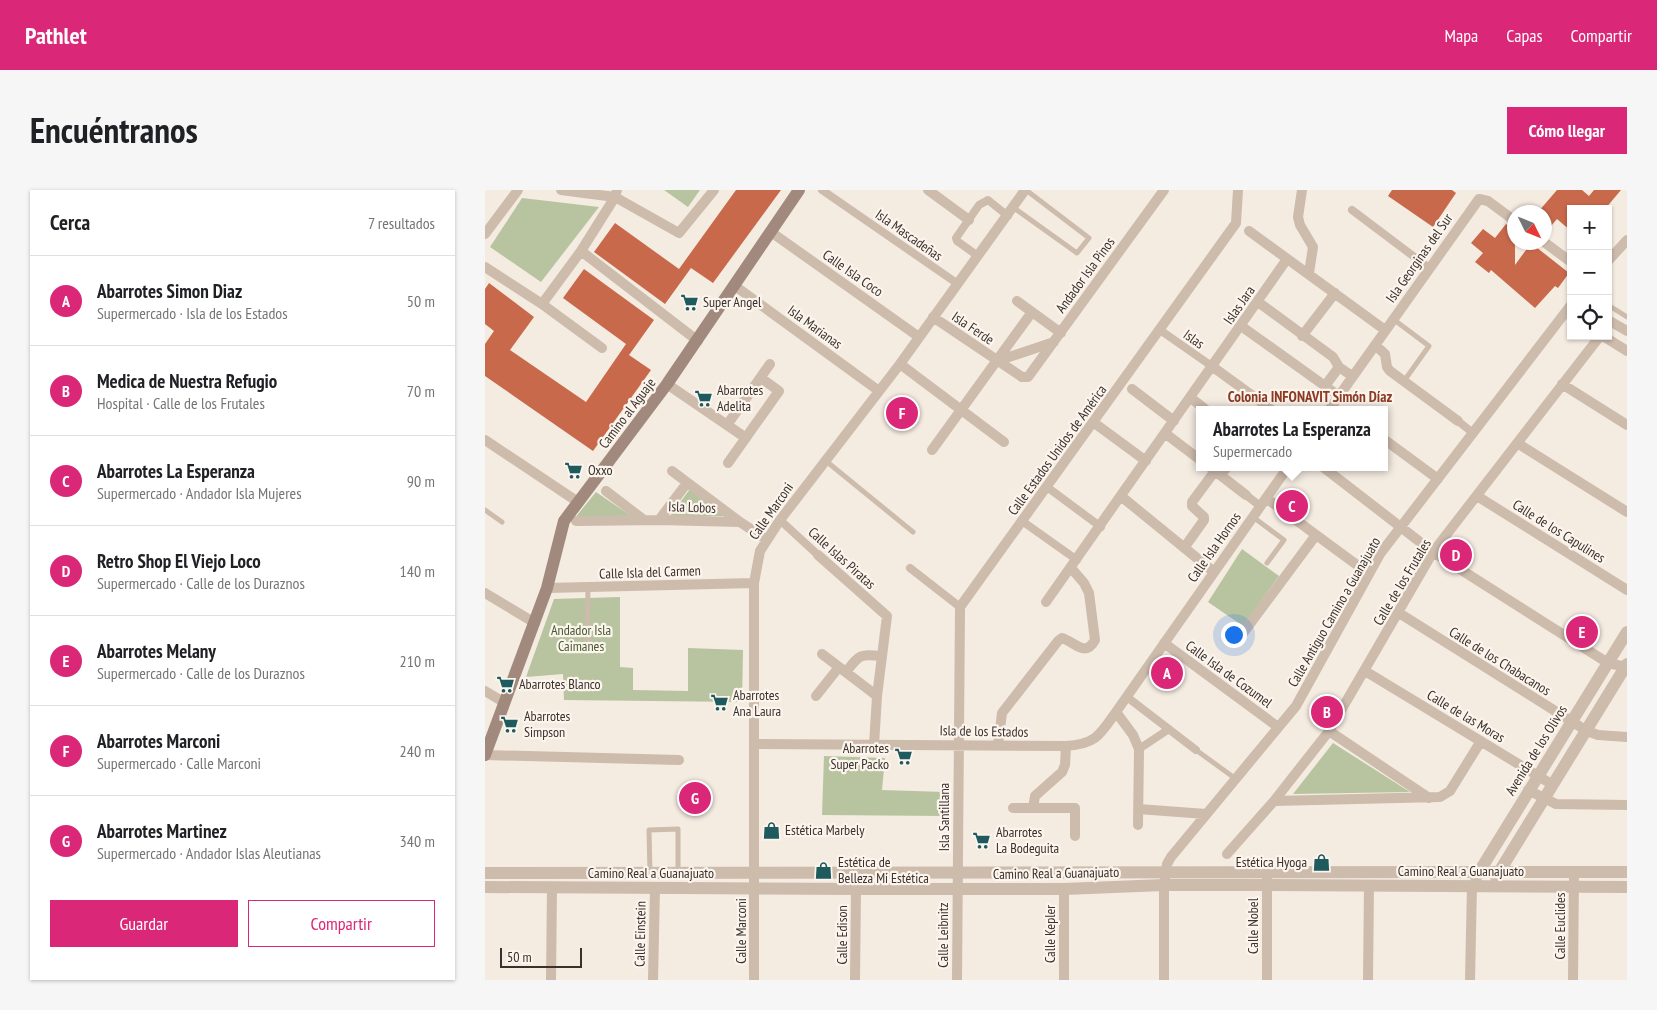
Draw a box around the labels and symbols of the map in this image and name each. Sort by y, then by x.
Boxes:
street label: Isla Mascadeñas [872,205,946,265]
north arrow [1507,205,1552,250]
street label: Isla Georginas del Sur [1382,210,1457,306]
street label: Andador Isla Pinos [1051,233,1119,316]
street label: Calle Isla Coco [819,246,887,300]
street label: Islas Jara [1219,282,1259,328]
supermarket icon: Super Angel [679,292,699,312]
place label: Super Angel [703,293,762,311]
street label: Isla Marianas [784,301,846,353]
street label: Isla Ferde [948,307,998,349]
street label: Islas [1180,325,1208,353]
street label: Camino al Aguaje [595,374,659,452]
place label: Abarrotes Adelita [717,381,764,415]
street label: Calle Estados Unidos de América [1004,381,1110,519]
district label: Colonia INFONAVIT Simón Díaz [1228,387,1392,406]
supermarket icon: Abarrotes Adelita [693,388,713,408]
pin: F [886,394,918,432]
supermarket icon: Oxxo [564,460,584,480]
place label: Oxxo [588,461,613,479]
street label: Calle Marconi [745,479,797,543]
pin: C [1276,487,1308,525]
street label: Calle de los Capulines [1509,495,1609,567]
street label: Isla Lobos [668,497,717,517]
street label: Calle Isla Hornos [1183,508,1245,585]
street label: Calle Islas Piratas [805,523,880,593]
street label: Calle Antiguo Camino a Guanajuato [1284,534,1384,690]
street label: Calle de los Frutales [1369,535,1435,629]
pin: D [1440,536,1472,574]
street label: Calle Isla del Carmen [599,561,701,583]
pin: E [1566,613,1598,651]
park label: Andador Isla Caimanes [551,621,611,655]
your location [1221,622,1247,648]
street label: Calle de los Chabacanos [1446,623,1554,700]
street label: Calle Isla de Cozumel [1182,636,1277,712]
pin: A [1151,654,1183,692]
supermarket icon: Abarrotes Blanco [495,674,515,694]
place label: Abarrotes Blanco [519,675,601,693]
place label: Abarrotes Ana Laura [733,686,781,720]
street label: Calle de las Moras [1424,686,1508,746]
supermarket icon: Abarrotes Ana Laura [709,693,729,713]
pin: B [1311,693,1343,731]
street label: Avenida de los Olivos [1501,701,1571,799]
place label: Abarrotes Simpson [524,707,571,741]
supermarket icon: Abarrotes Simpson [500,714,520,734]
street label: Isla de los Estados [940,721,1029,741]
place label: Abarrotes Super Packo [830,739,889,773]
supermarket icon: Abarrotes Super Packo [893,746,913,766]
pin: G [679,779,711,817]
street label: Isla Santillana [935,783,953,851]
shop icon: Estética Marbely [761,820,781,840]
place label: Estética Marbely [785,821,865,839]
place label: Abarrotes La Bodeguita [996,823,1059,857]
supermarket icon: Abarrotes La Bodeguita [972,830,992,850]
shop icon: Estética Hyoga [1311,852,1331,872]
place label: Estética de Belleza Mi Estética [838,853,929,887]
place label: Estética Hyoga [1236,853,1307,871]
shop icon: Estética de Belleza Mi Estética [814,860,834,880]
street label: Camino Real a Guanajuato [1398,862,1524,880]
street label: Camino Real a Guanajuato [993,863,1119,883]
street label: Camino Real a Guanajuato [588,864,714,882]
street label: Calle Euclides [1551,892,1569,960]
street label: Calle Nobel [1244,897,1262,954]
street label: Calle Marconi [732,898,750,964]
street label: Calle Einstein [630,901,650,967]
street label: Calle Leibnitz [934,902,952,968]
street label: Calle Edison [833,905,851,965]
street label: Calle Kepler [1041,905,1059,963]
scale bar [500,945,583,968]

